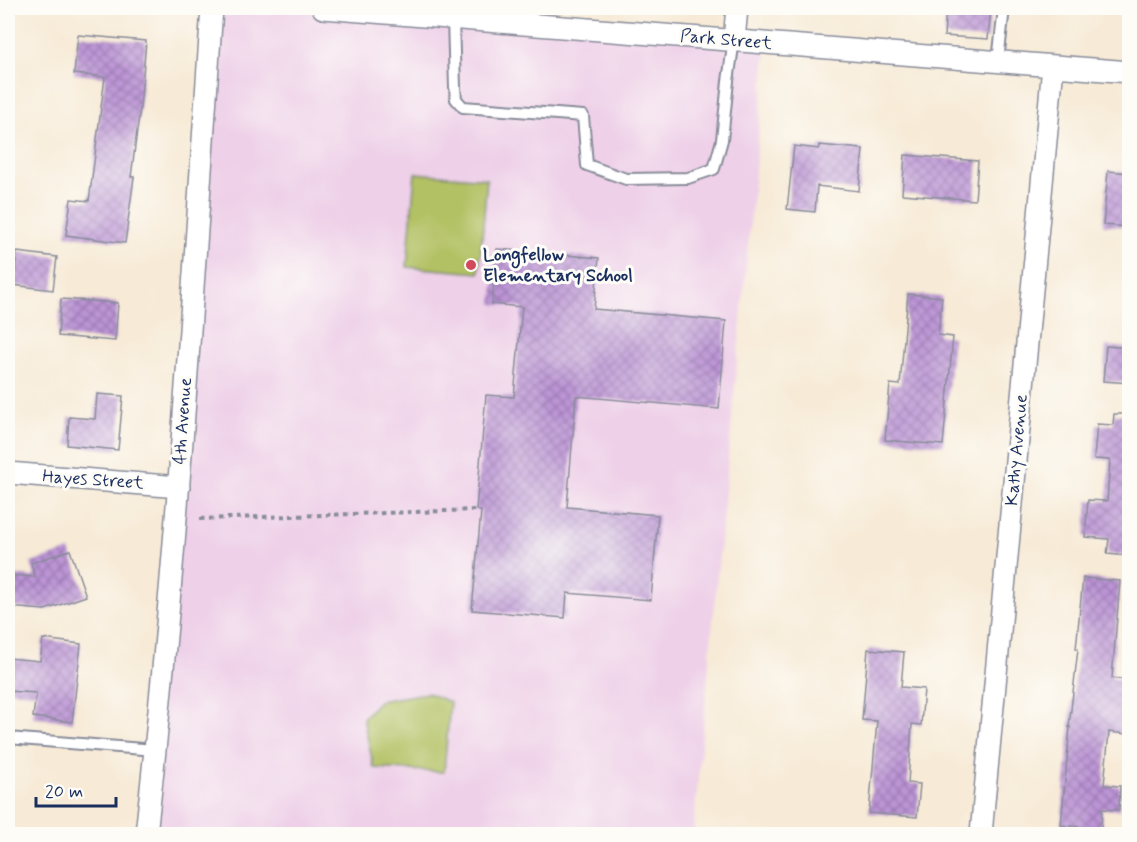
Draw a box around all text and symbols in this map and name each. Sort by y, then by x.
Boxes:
street label: Park Street [679,24,773,56]
place label: Longfellow Elementary School [483,243,633,288]
marker: Longfellow Elementary School [464,258,478,272]
street label: 4th Avenue [168,377,198,465]
street label: Kathy Avenue [1000,393,1034,507]
street label: Hayes Street [41,464,145,496]
scale bar [36,770,116,808]
text: 20 m [45,780,83,804]

